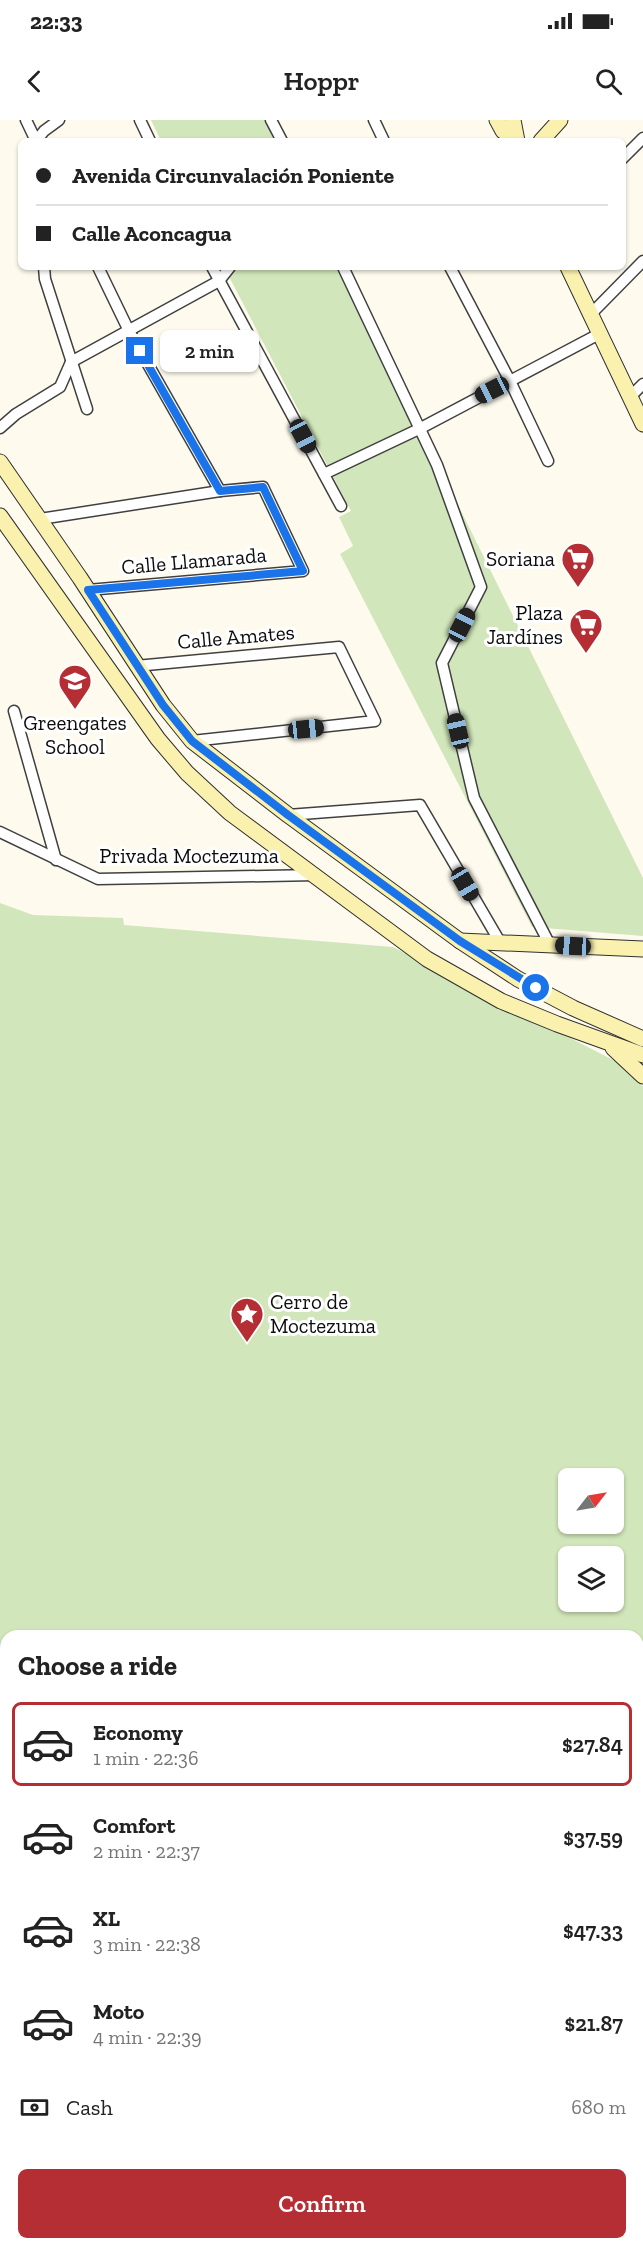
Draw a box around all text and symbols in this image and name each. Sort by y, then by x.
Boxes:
text: 22:33 [30,8,83,35]
icon: back [18,65,51,98]
text: Hoppr [283,65,360,97]
icon: search [592,65,625,98]
text: Avenida Circunvalación Poniente [72,162,394,189]
text: Calle Aconcagua [72,220,232,247]
callout: 2 min [161,330,260,372]
route end [126,337,153,364]
text: 2 min [185,339,234,363]
car [472,374,512,406]
car [287,416,319,456]
supermarket icon: Soriana [560,541,596,588]
street label: Calle Llamarada [120,542,268,579]
place label: Soriana [486,546,555,571]
place label: Plaza Jardínes [487,600,563,649]
car [446,605,478,645]
supermarket icon: Plaza Jardínes [568,607,604,654]
street label: Calle Amates [176,619,296,654]
school or university icon: Greengates School [57,663,93,710]
place label: Greengates School [23,710,127,759]
car [445,711,471,751]
car [287,718,325,740]
street label: Privada Moctezuma [99,843,279,868]
car [448,864,482,904]
car [555,936,591,956]
route start [522,974,549,1001]
place label: Cerro de Moctezuma [270,1289,376,1338]
place icon: Cerro de Moctezuma [229,1296,265,1343]
north arrow [558,1468,624,1534]
map controls [558,1468,624,1612]
button: layers [558,1546,624,1612]
text: Choose a ride [18,1650,177,1682]
icon: car [21,1717,75,1771]
text: Economy [93,1719,183,1746]
text: $27.84 [562,1731,623,1758]
text: 1 min · 22:36 [93,1746,199,1770]
icon: car [21,1810,75,1864]
text: Comfort [93,1812,175,1839]
text: $37.59 [563,1824,623,1851]
text: 2 min · 22:37 [93,1839,200,1863]
icon: car [21,1903,75,1957]
text: XL [93,1905,120,1932]
text: $47.33 [563,1917,623,1944]
text: 3 min · 22:38 [93,1932,201,1956]
icon: car [21,1996,75,2050]
text: Moto [93,1998,144,2025]
text: $21.87 [565,2010,623,2037]
text: 4 min · 22:39 [93,2025,202,2049]
icon: cash [18,2091,51,2124]
text: Cash [66,2094,113,2121]
text: 680 m [571,2095,626,2119]
button: Confirm [18,2169,626,2238]

